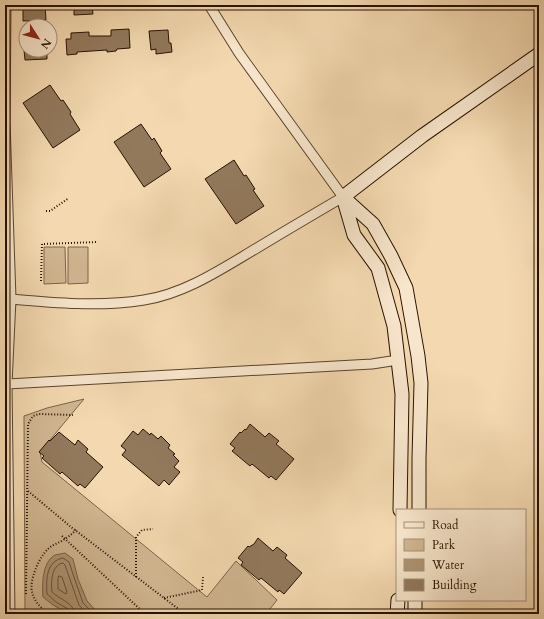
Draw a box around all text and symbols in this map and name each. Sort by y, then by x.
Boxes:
north arrow [18,18,58,58]
text: N [37,35,55,52]
legend [396,509,526,601]
text: Road [432,517,459,533]
text: Park [432,537,456,553]
text: Water [431,557,465,573]
text: Building [432,577,477,593]

